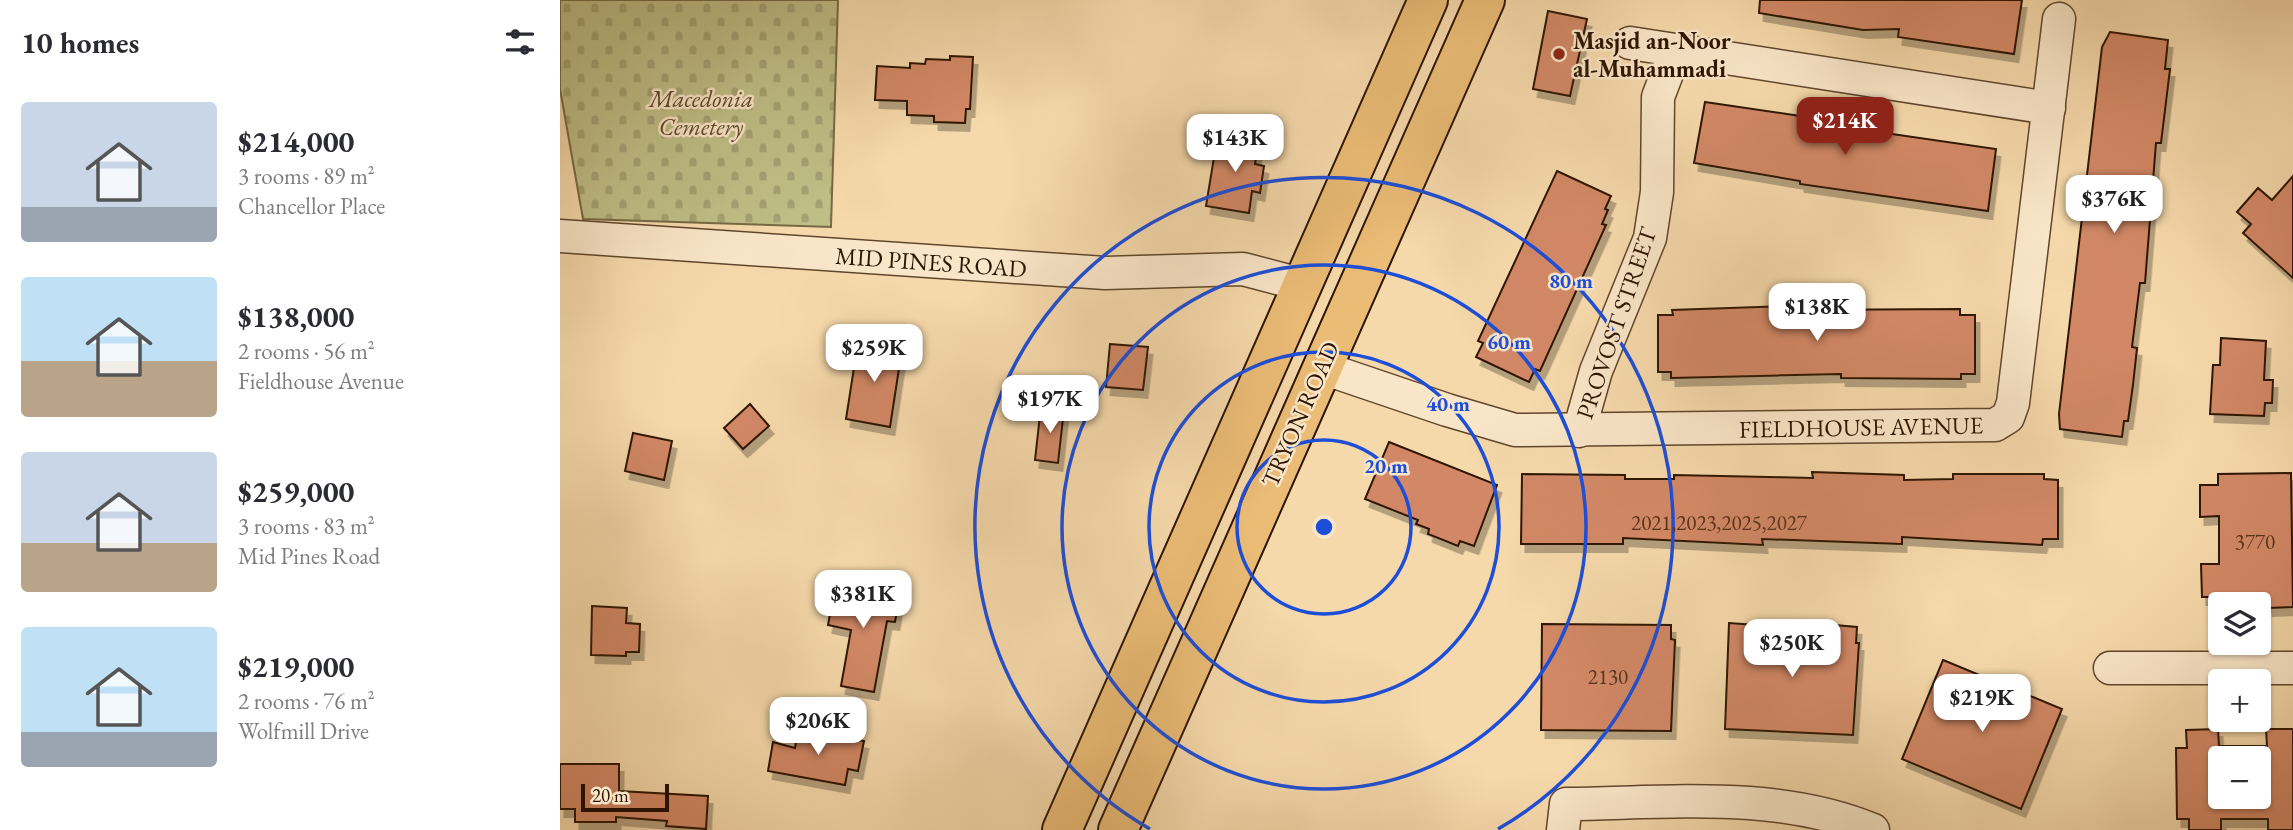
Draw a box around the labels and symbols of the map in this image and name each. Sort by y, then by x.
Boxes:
place label: Masjid an-Noor al-Muhammadi [1573,25,1731,84]
marker: Masjid an-Noor al-Muhammadi [1551,46,1567,62]
park label: Macedonia Cemetery [647,83,753,142]
pin: $214K [1796,97,1894,157]
pin: $143K [1186,114,1284,174]
pin: $376K [2065,176,2163,235]
street label: PROVOST STREET [1569,222,1664,423]
street label: MID PINES ROAD [834,240,1028,284]
text: 80 m [1549,267,1593,294]
pin: $138K [1768,284,1866,343]
pin: $259K [825,324,923,384]
text: 60 m [1487,328,1531,355]
street label: TRYON ROAD [1254,336,1346,492]
pin: $197K [1001,376,1099,435]
text: 40 m [1426,390,1470,417]
street label: FIELDHOUSE AVENUE [1739,409,1983,445]
text: 20 m [1364,452,1408,479]
house number: 2021,2023,2025,2027 [1631,509,1808,536]
centre of rings [1312,515,1336,539]
house number: 3770 [2235,528,2275,555]
pin: $381K [814,570,912,630]
pin: $250K [1743,620,1841,679]
house number: 2130 [1588,663,1628,690]
pin: $219K [1933,674,2031,734]
pin: $206K [769,698,867,757]
scale bar [581,781,668,813]

